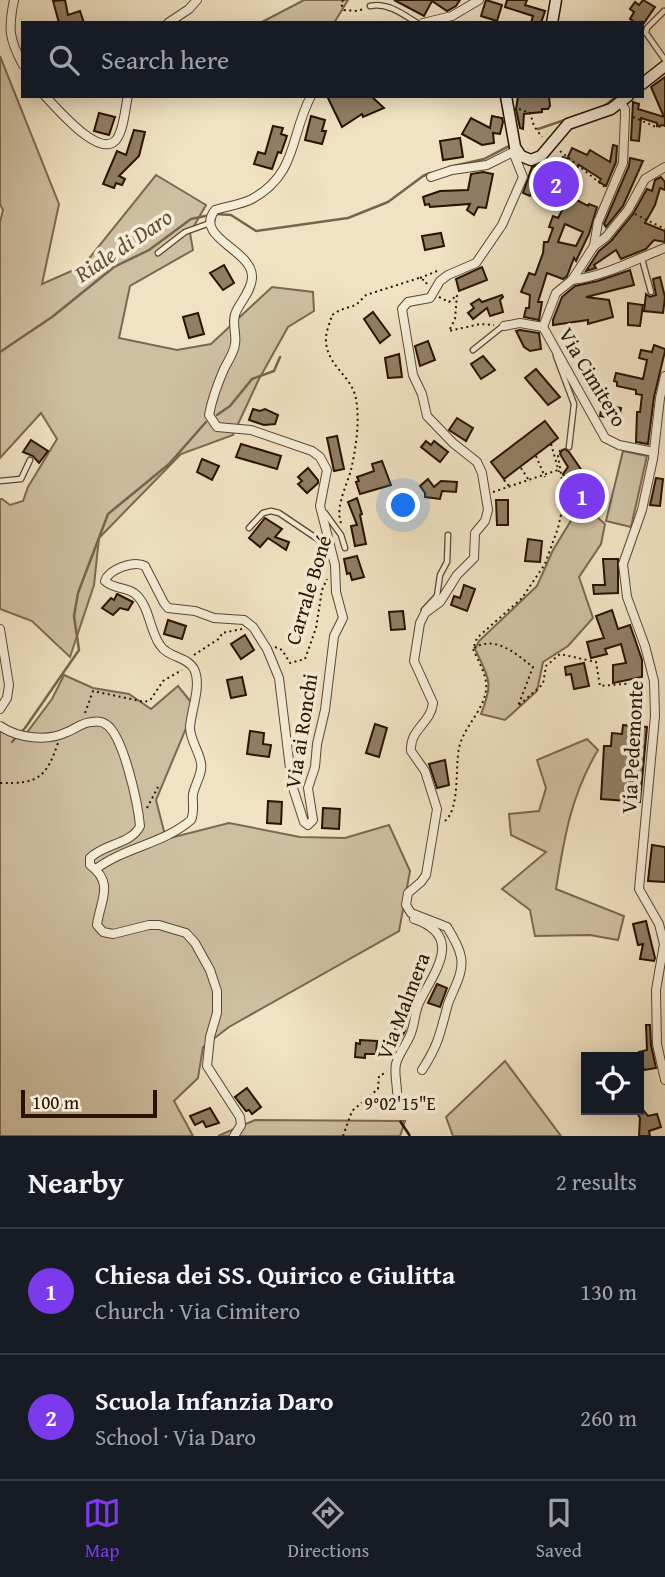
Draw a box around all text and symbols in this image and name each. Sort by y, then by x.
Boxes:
search box [21,21,644,98]
text: Search here [101,40,229,79]
icon: search [45,41,83,79]
pin: 2 [533,158,579,210]
water label: Riale di Daro [67,200,179,290]
street label: Via Cimitero [551,321,635,433]
pin: 1 [559,470,605,522]
your location [386,488,420,522]
street label: Carrale Boné [277,531,339,649]
street label: Via ai Ronchi [277,671,325,791]
street label: Via Pedemonte [613,679,651,814]
street label: Via Malmera [368,948,438,1064]
map controls [581,1052,644,1115]
button: locate [581,1052,644,1115]
scale bar [21,1087,158,1119]
text: 100 m [32,1088,79,1116]
text: 9°02'15"E [364,1090,436,1117]
text: Nearby [28,1160,124,1204]
text: 2 results [556,1165,637,1198]
text: Chiesa dei SS. Quirico e Giulitta [95,1255,455,1294]
text: 1 [45,1275,57,1308]
text: 130 m [580,1275,637,1308]
text: Church · Via Cimitero [95,1294,300,1327]
text: Scuola Infanzia Daro [95,1381,334,1420]
text: 2 [45,1401,57,1434]
text: 260 m [580,1401,637,1434]
text: School · Via Daro [95,1420,256,1453]
tab: Map [83,1494,121,1564]
tab: Directions [288,1494,369,1564]
tab: Saved [536,1494,582,1564]

